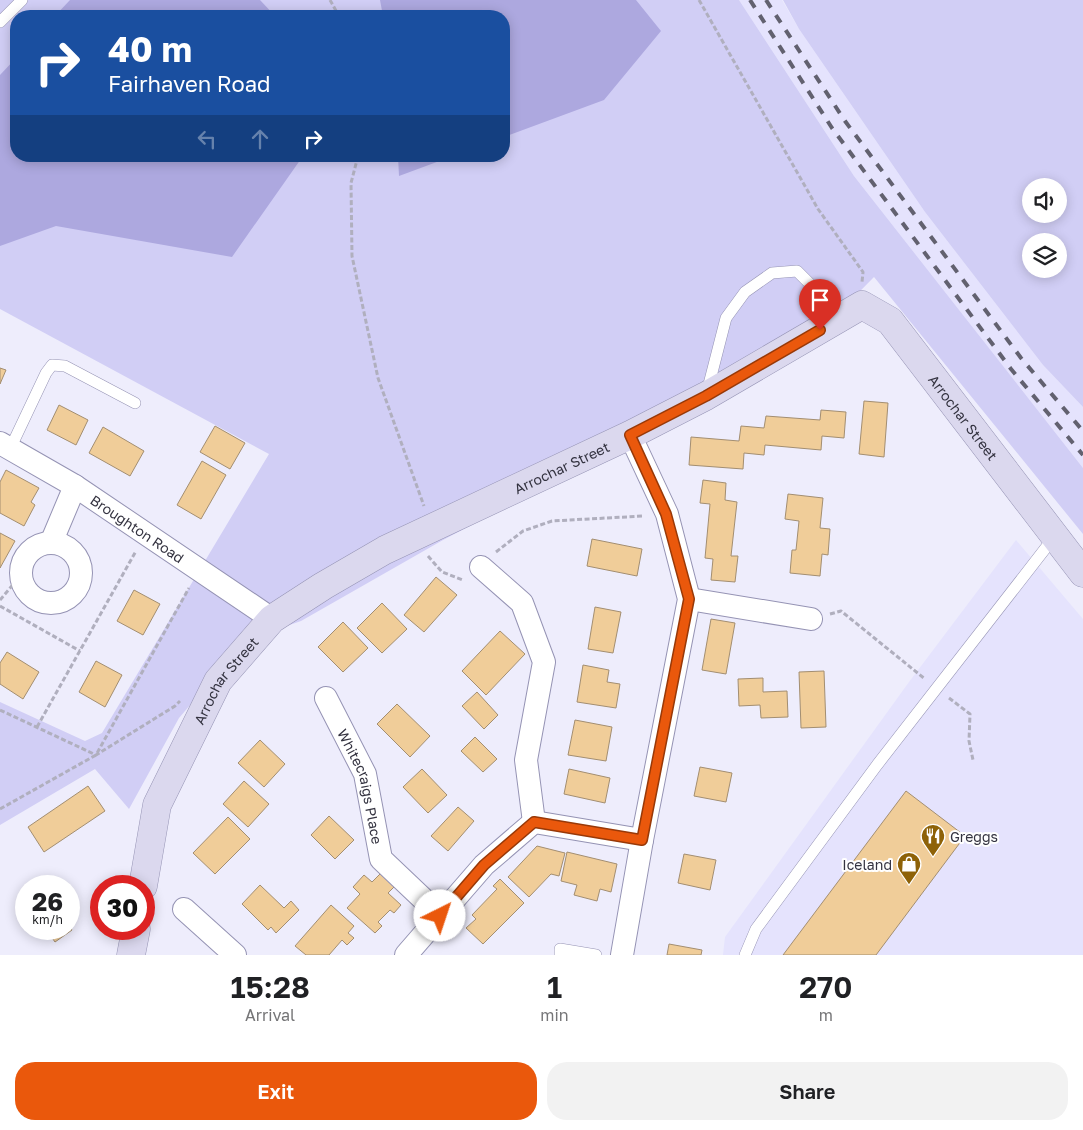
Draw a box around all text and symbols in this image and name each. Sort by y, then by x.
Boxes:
text: 40 m [108,28,192,70]
icon: right [25,30,90,95]
text: Fairhaven Road [108,70,271,97]
icon: left [193,125,221,153]
icon: ahead [246,125,274,153]
icon: right [299,125,327,153]
map controls [1022,178,1067,278]
button: sound [1022,178,1067,223]
button: layers [1022,233,1067,278]
pin [799,279,841,330]
icon: arrive [806,286,834,314]
street label: Arrochar Street [925,371,1002,463]
street label: Arrochar Street [511,438,612,497]
street label: Broughton Road [88,491,188,566]
street label: Arrochar Street [190,633,261,727]
street label: Whitecraigs Place [335,726,387,845]
restaurant icon: Greggs [920,823,946,857]
place label: Greggs [950,828,998,845]
shop icon: Iceland [896,851,922,885]
place label: Iceland [842,856,892,873]
speed limit sign: 30 [90,875,155,940]
text: 26 [32,886,63,917]
position arrow [413,889,465,941]
text: km/h [32,912,63,927]
text: 15:28 [231,969,310,1005]
text: 1 [547,969,562,1005]
text: 270 [799,969,852,1005]
text: Arrival [245,1005,295,1025]
text: min [540,1005,569,1025]
text: m [819,1005,833,1025]
button: Exit [15,1062,537,1120]
button: Share [547,1062,1068,1120]

